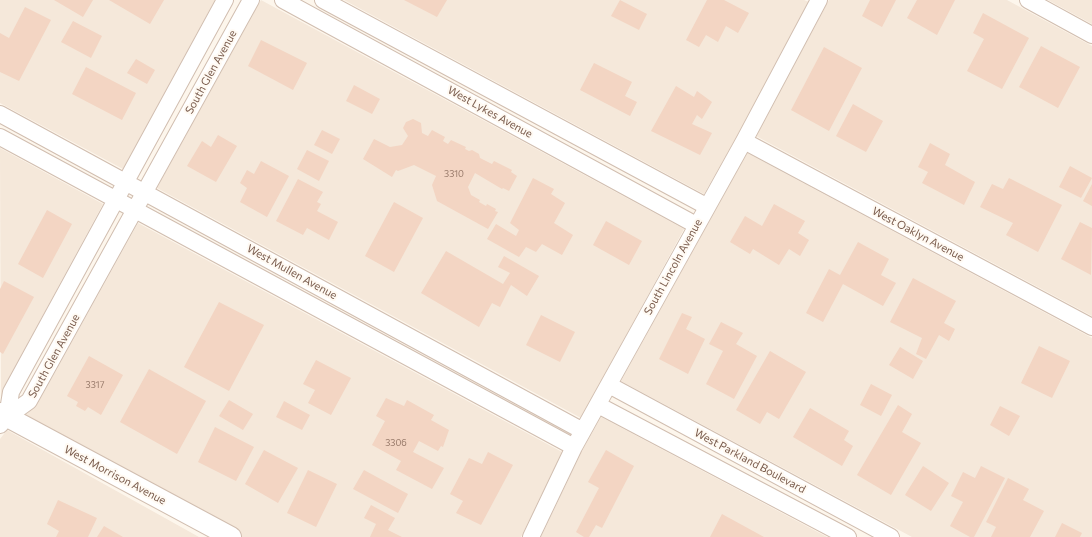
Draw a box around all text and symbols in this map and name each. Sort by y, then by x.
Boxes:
street label: South Glen Avenue [182,28,240,116]
street label: West Lykes Avenue [445,83,535,141]
house number: 3310 [444,169,464,179]
street label: West Oaklyn Avenue [870,204,966,264]
street label: South Lincoln Avenue [641,217,705,317]
street label: West Mullen Avenue [245,242,339,302]
street label: South Glen Avenue [25,312,83,400]
house number: 3317 [86,380,104,390]
street label: West Parkland Boulevard [692,426,808,496]
house number: 3306 [385,438,407,448]
street label: West Morrison Avenue [62,443,168,507]

